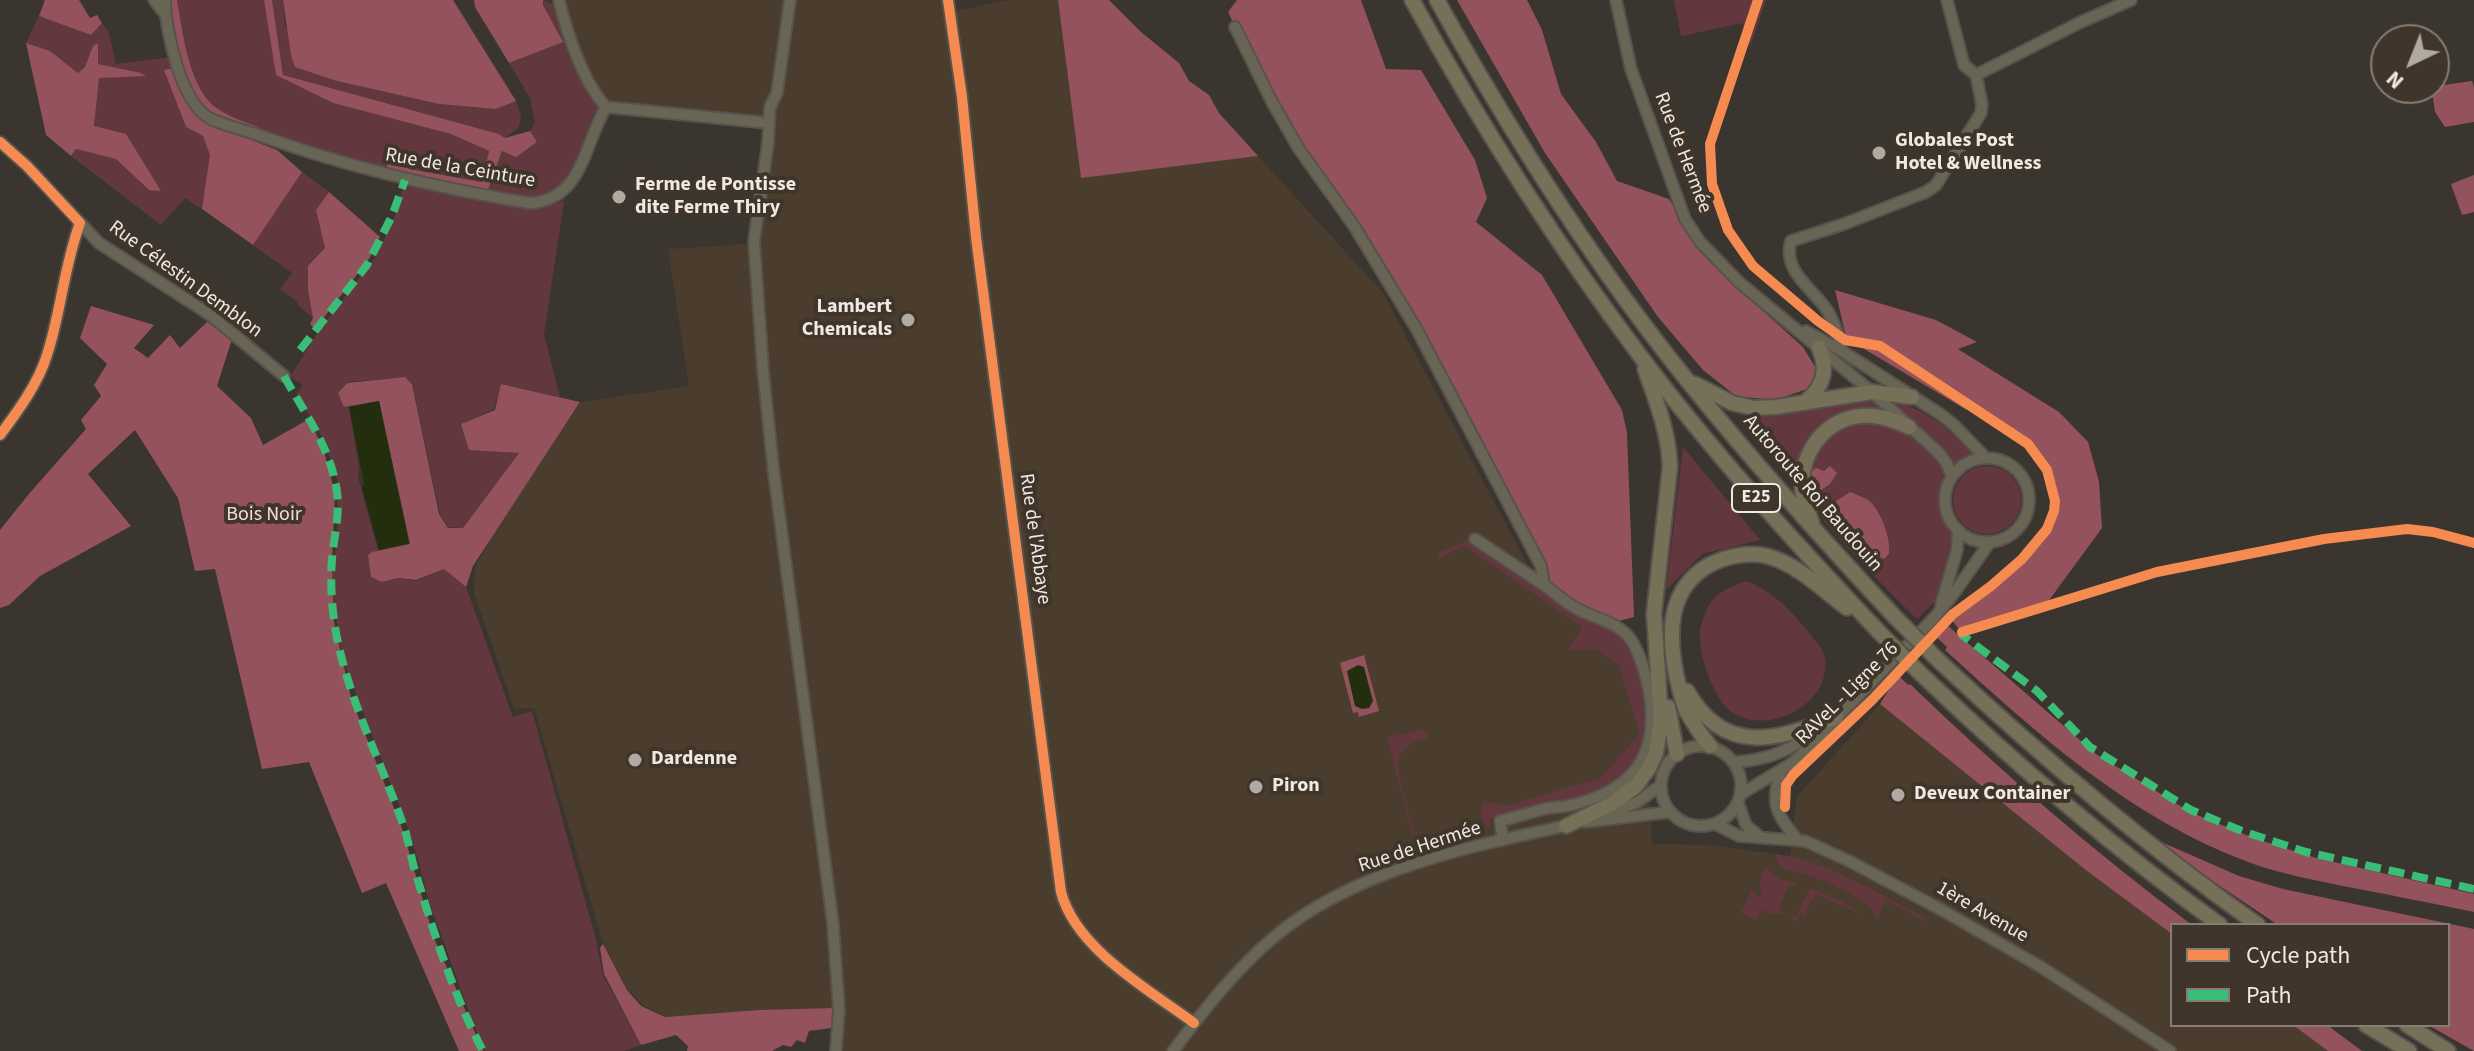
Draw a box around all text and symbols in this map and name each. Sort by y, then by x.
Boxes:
north arrow [2370,24,2450,104]
text: N [2379,63,2411,97]
street label: Rue de Hermée [1648,89,1716,217]
place label: Globales Post Hotel & Wellness [1895,130,2041,177]
street label: Rue de la Ceinture [383,144,537,194]
marker: Globales Post Hotel & Wellness [1870,144,1888,162]
place label: Ferme de Pontisse dite Ferme Thiry [635,174,796,221]
marker: Ferme de Pontisse dite Ferme Thiry [610,188,628,206]
street label: Rue Célestin Demblon [104,216,266,344]
place label: Lambert Chemicals [802,296,892,343]
marker: Lambert Chemicals [899,311,917,329]
street label: Autoroute Roi Baudouin [1737,411,1887,577]
street label: Rue de l'Abbaye [1013,472,1055,606]
road number: E25 [1732,484,1780,512]
park label: Bois Noir [226,504,302,528]
street label: RAVeL - Ligne 76 [1792,638,1904,750]
place label: Dardenne [651,748,737,772]
marker: Dardenne [626,751,644,769]
place label: Piron [1272,775,1320,799]
marker: Piron [1247,778,1265,796]
place label: Deveux Container [1914,783,2070,807]
marker: Deveux Container [1889,786,1907,804]
street label: Rue de Hermée [1356,817,1484,879]
street label: 1ère Avenue [1932,877,2032,949]
legend [2170,923,2450,1027]
text: Cycle path [2246,938,2350,973]
text: Path [2246,978,2292,1013]

